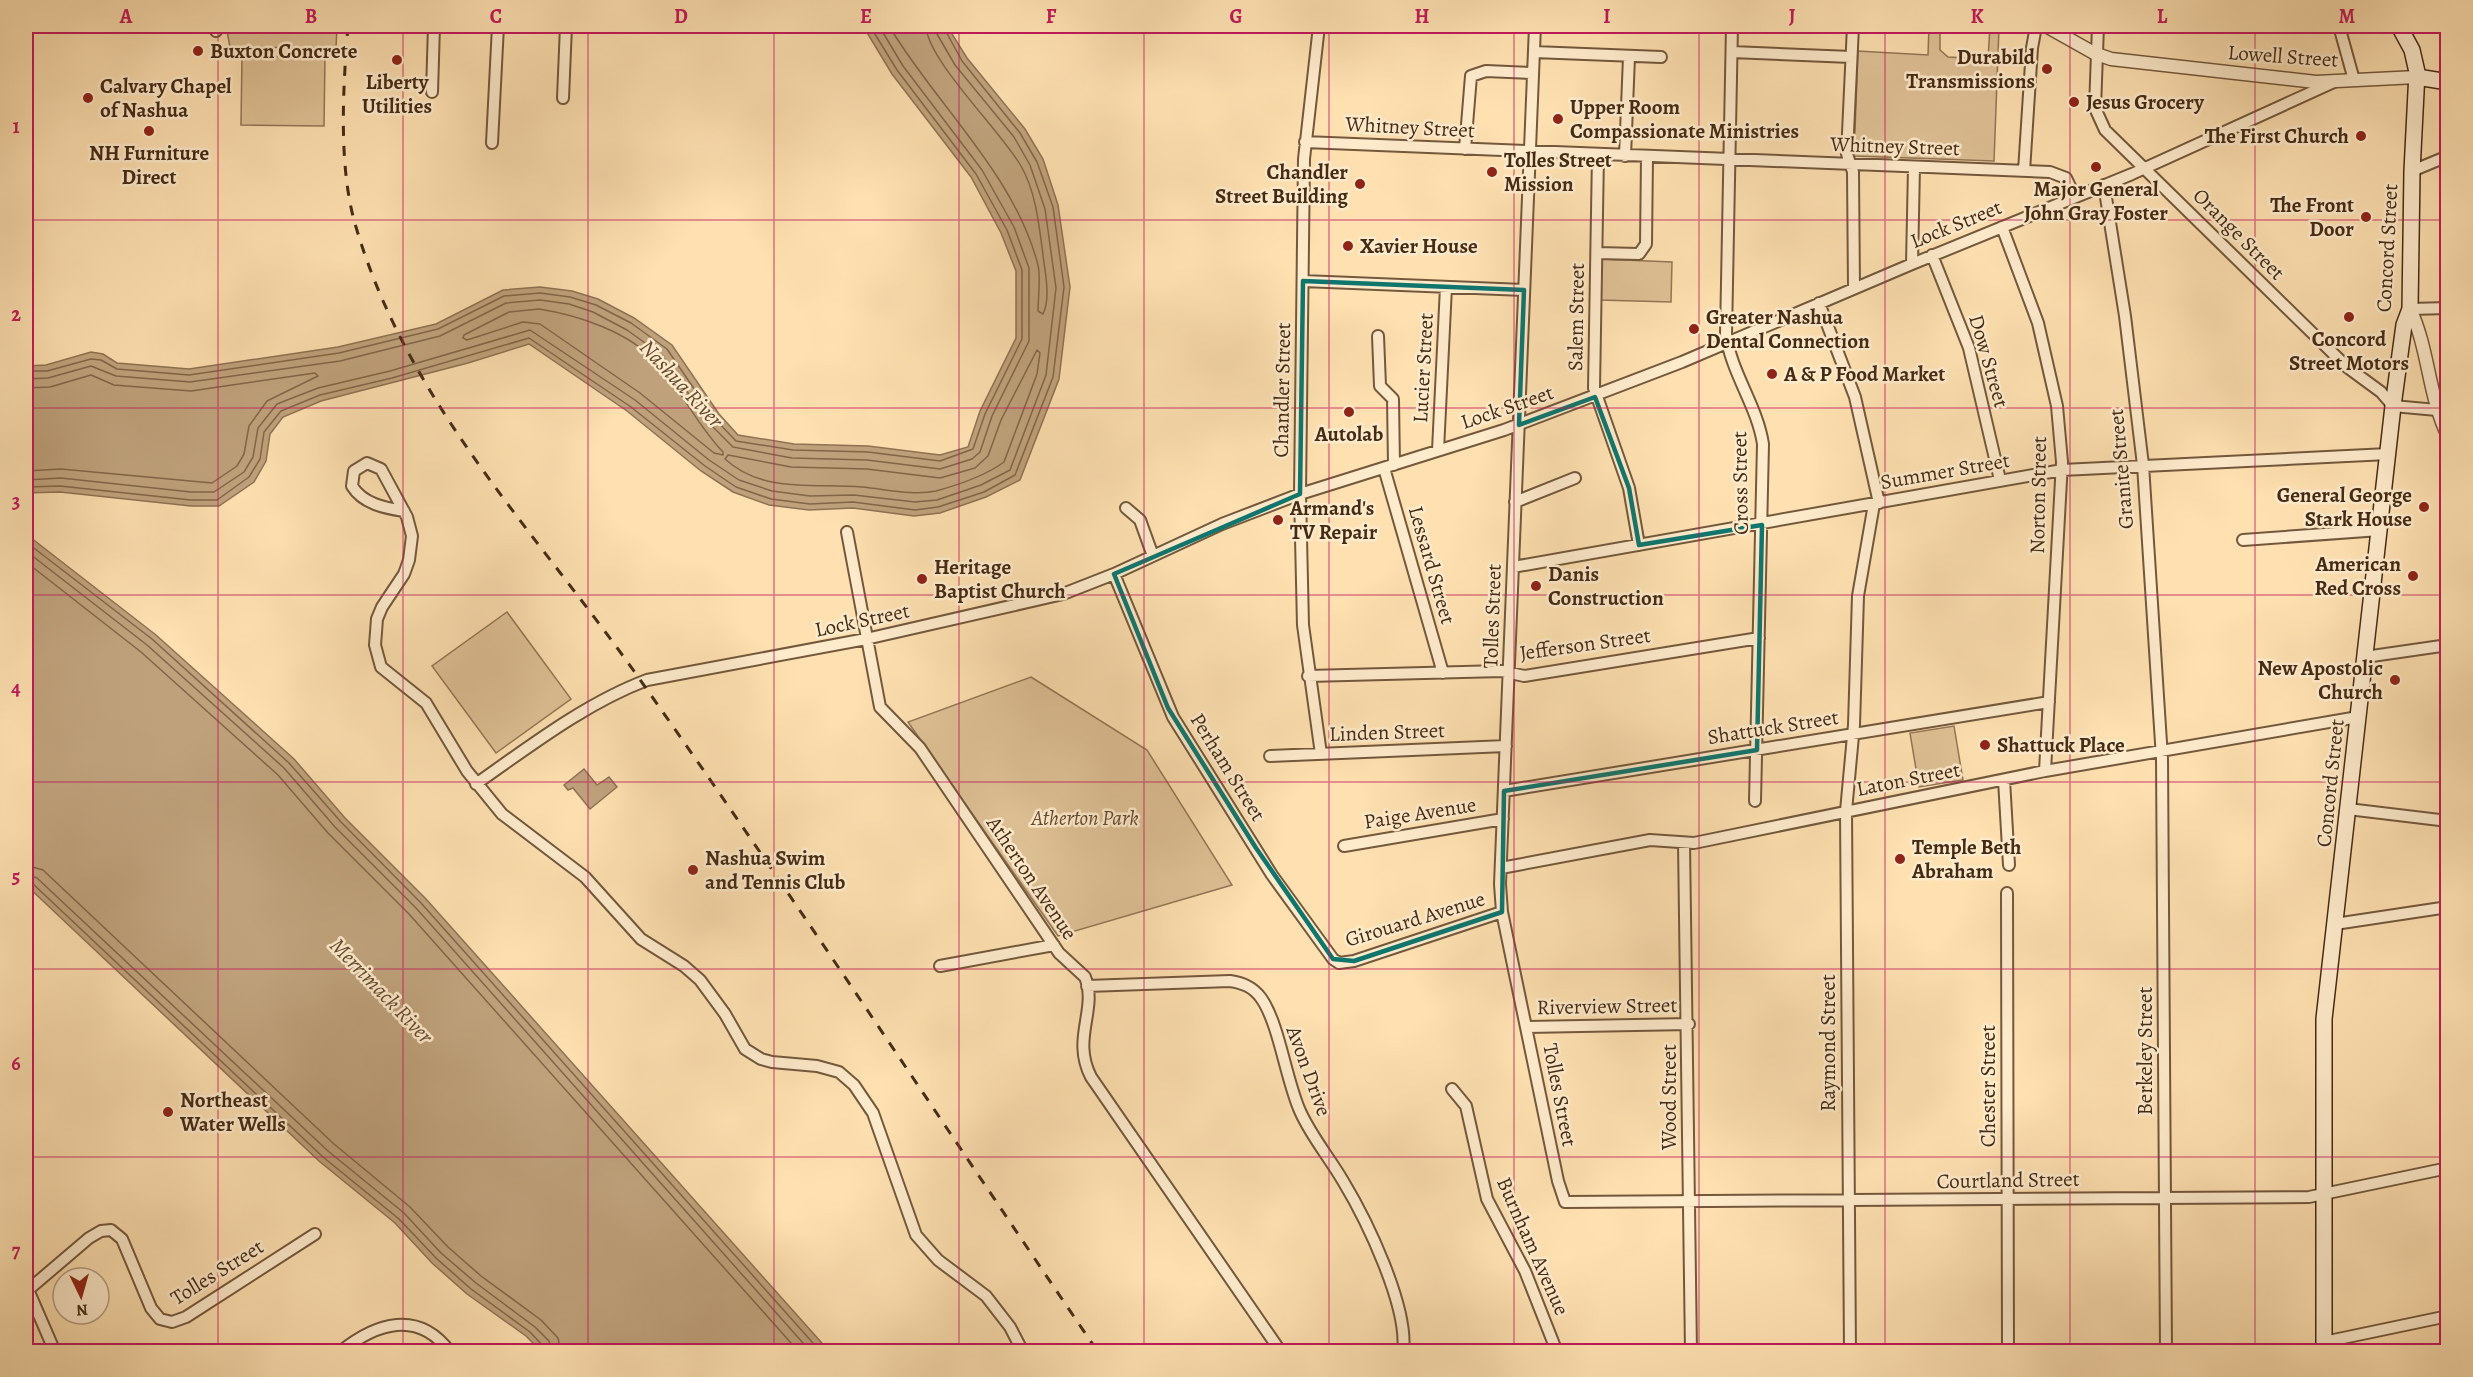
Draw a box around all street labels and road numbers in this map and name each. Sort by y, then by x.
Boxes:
street label: Lowell Street [2227,38,2339,74]
street label: Whitney Street [1344,110,1475,144]
street label: Whitney Street [1829,130,1960,162]
street label: Orange Street [2187,182,2291,286]
street label: Concord Street [2370,183,2404,313]
street label: Lock Street [1906,193,2006,255]
street label: Salem Street [1561,263,1591,371]
street label: Dow Street [1962,311,2016,411]
street label: Lucier Street [1406,312,1440,424]
street label: Chandler Street [1267,322,1297,458]
street label: Lock Street [1457,378,1557,436]
street label: Granite Street [2102,408,2140,530]
street label: Cross Street [1725,431,1755,535]
street label: Norton Street [2023,436,2053,554]
street label: Summer Street [1878,446,2012,496]
street label: Lessard Street [1402,503,1462,627]
street label: Tolles Street [1476,563,1508,669]
street label: Lock Street [812,596,912,644]
street label: Jefferson Street [1518,621,1652,667]
street label: Shattuck Street [1705,703,1841,751]
street label: Perham Street [1184,708,1272,826]
street label: Linden Street [1329,716,1446,748]
street label: Concord Street [2309,718,2351,848]
street label: Laton Street [1854,755,1962,803]
street label: Paige Avenue [1362,790,1478,836]
street label: Atherton Avenue [980,810,1084,945]
street label: Girouard Avenue [1342,884,1488,954]
street label: Raymond Street [1814,974,1842,1112]
street label: Berkeley Street [2131,986,2159,1115]
street label: Riverview Street [1536,991,1678,1021]
street label: Avon Drive [1279,1021,1338,1120]
street label: Chester Street [1974,1025,2002,1147]
street label: Tolles Street [1536,1041,1584,1149]
street label: Wood Street [1655,1044,1683,1151]
street label: Courtland Street [1936,1165,2080,1195]
street label: Burnham Avenue [1490,1172,1576,1320]
street label: Tolles Street [165,1232,269,1312]

